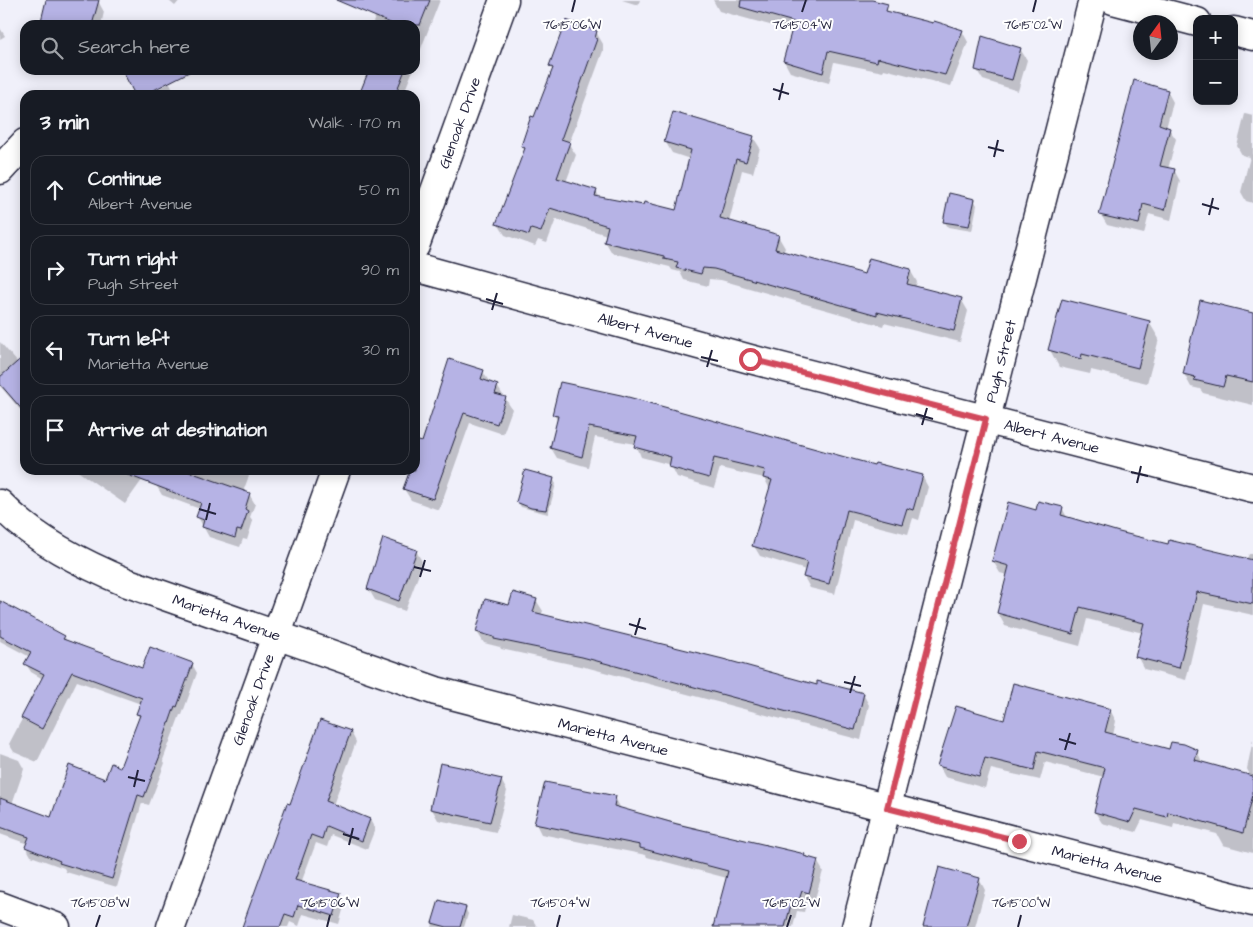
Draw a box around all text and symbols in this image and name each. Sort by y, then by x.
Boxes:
north arrow [1133,15,1178,60]
map controls [1193,15,1238,105]
button: + [1193,15,1238,60]
text: 76°15'06"W [543,17,602,34]
text: 76°15'04"W [772,17,832,34]
text: 76°15'02"W [1004,17,1063,34]
search box [20,20,420,75]
icon: search [38,34,66,62]
text: Search here [78,34,190,61]
button: − [1193,60,1238,105]
street label: Glenoak Drive [433,74,486,171]
text: 3 min [40,108,89,137]
text: Walk · 170 m [309,112,400,134]
text: Continue [88,166,162,193]
icon: ahead [41,176,69,204]
text: 50 m [359,179,399,201]
text: Albert Avenue [88,193,192,215]
text: Turn right [88,246,177,273]
icon: right [41,256,69,284]
text: 90 m [361,259,399,281]
text: Pugh Street [88,273,178,295]
street label: Albert Avenue [596,307,695,353]
street label: Pugh Street [980,318,1021,405]
text: Turn left [88,326,169,353]
icon: left [41,336,69,364]
text: 30 m [362,339,399,361]
route start [739,348,762,371]
text: Marietta Avenue [88,353,209,375]
street label: Albert Avenue [1002,414,1102,459]
icon: arrive [41,416,69,444]
text: Arrive at destination [88,417,267,444]
street label: Marietta Avenue [170,589,284,646]
street label: Glenoak Drive [227,651,279,748]
street label: Marietta Avenue [556,712,671,761]
route end [1008,830,1031,853]
street label: Marietta Avenue [1050,840,1165,889]
text: 76°15'08"W [71,895,130,912]
text: 76°15'06"W [301,895,360,912]
text: 76°15'04"W [530,895,590,912]
text: 76°15'02"W [762,895,821,912]
text: 76°15'00"W [992,895,1051,912]

